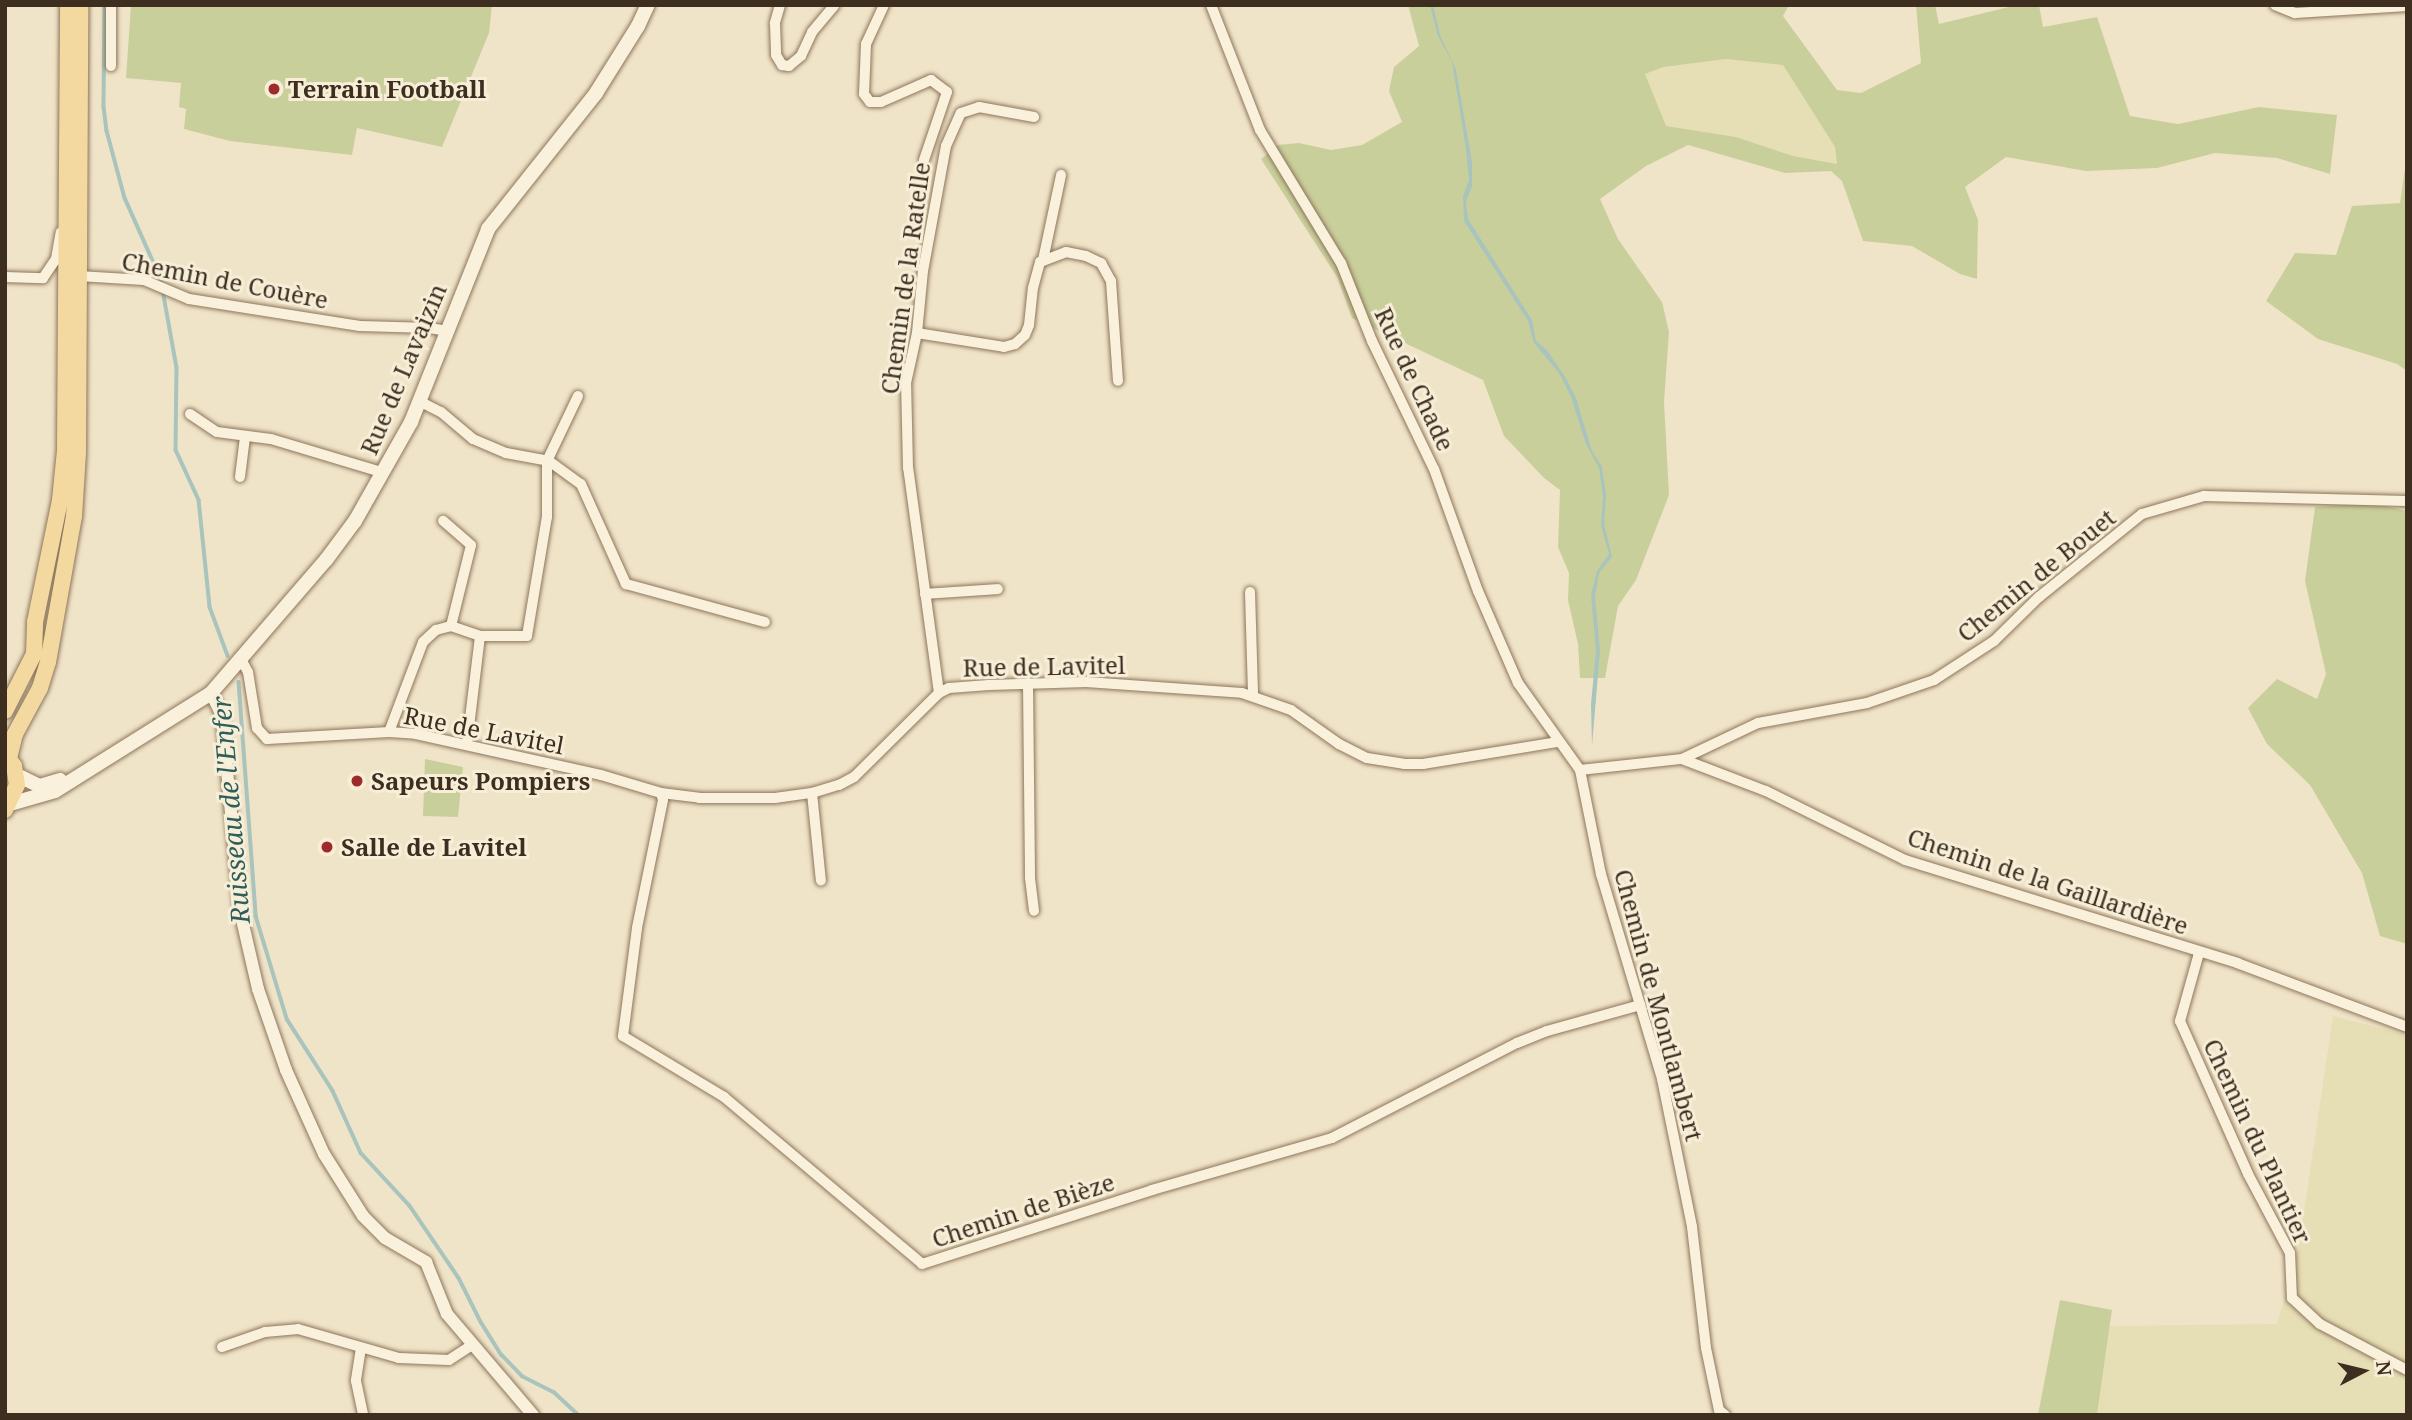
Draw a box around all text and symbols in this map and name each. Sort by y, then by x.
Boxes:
place label: Terrain Football [288,75,486,103]
marker: Terrain Football [266,81,282,97]
street label: Chemin de la Ratelle [874,160,936,396]
street label: Chemin de Couère [119,246,331,314]
street label: Rue de Lavaizin [354,279,452,459]
street label: Rue de Chade [1369,303,1461,455]
street label: Chemin de Bouet [1951,503,2121,647]
street label: Rue de Lavitel [962,650,1126,682]
water label: Ruisseau de l'Enfer [206,695,256,925]
street label: Rue de Lavitel [401,700,567,760]
place label: Sapeurs Pompiers [371,767,590,795]
marker: Sapeurs Pompiers [349,773,365,789]
street label: Chemin de la Gaillardière [1904,822,2192,940]
place label: Salle de Lavitel [341,833,527,861]
marker: Salle de Lavitel [319,839,335,855]
street label: Chemin de Montlambert [1609,866,1709,1144]
street label: Chemin du Plantier [2198,1034,2318,1248]
street label: Chemin de Bièze [928,1167,1118,1253]
north arrow [2328,1336,2398,1406]
text: N [2370,1359,2398,1377]

